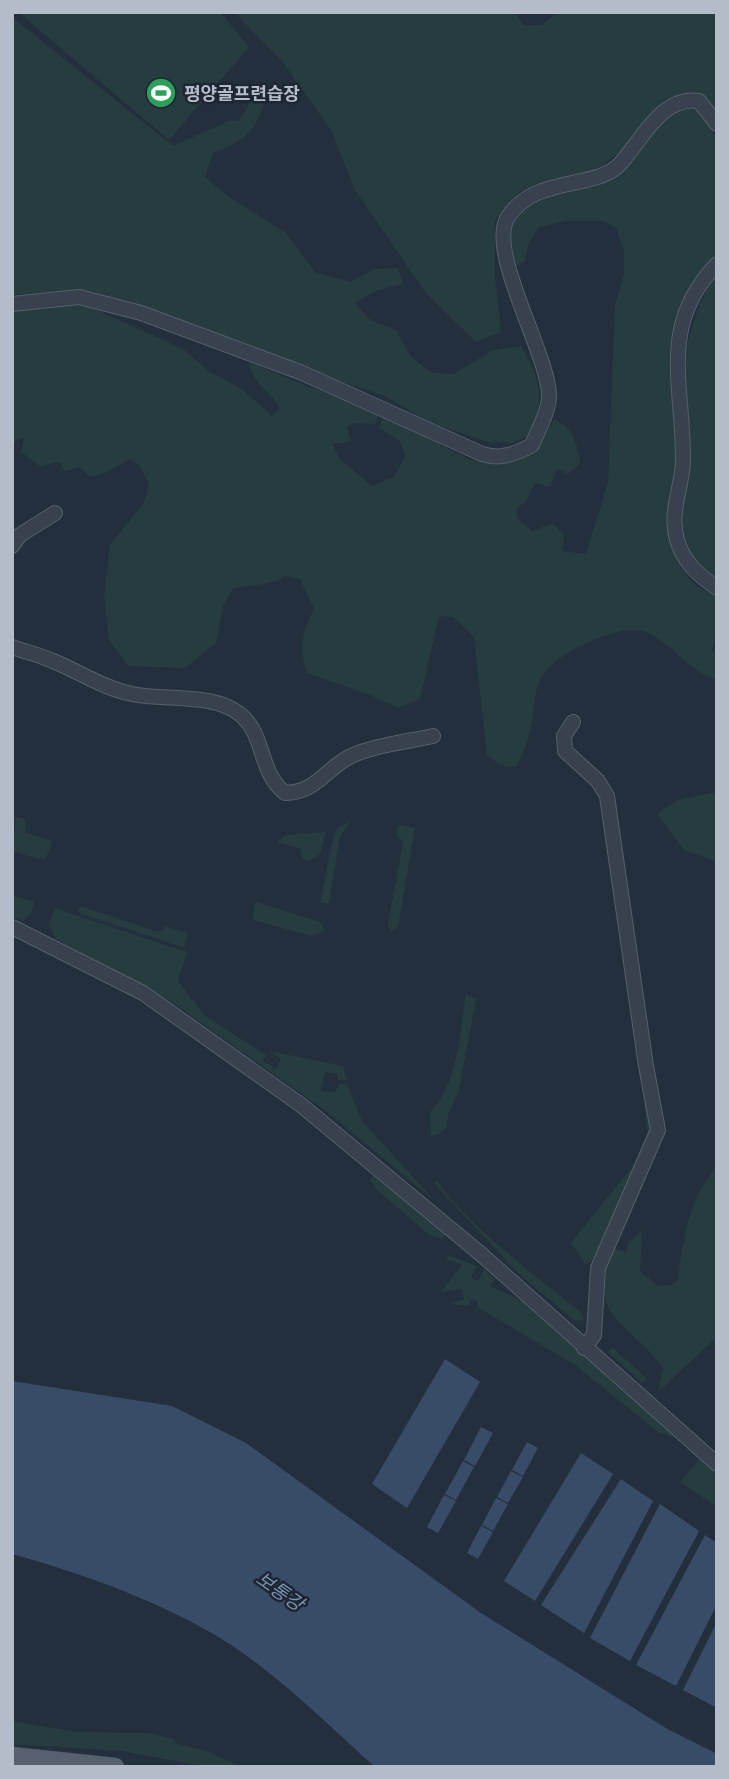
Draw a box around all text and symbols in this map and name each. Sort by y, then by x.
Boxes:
sports icon: 평양골프련습장 [144,76,178,110]
place label: 평양골프련습장 [184,83,300,104]
water label: 보통강 [252,1567,310,1616]

